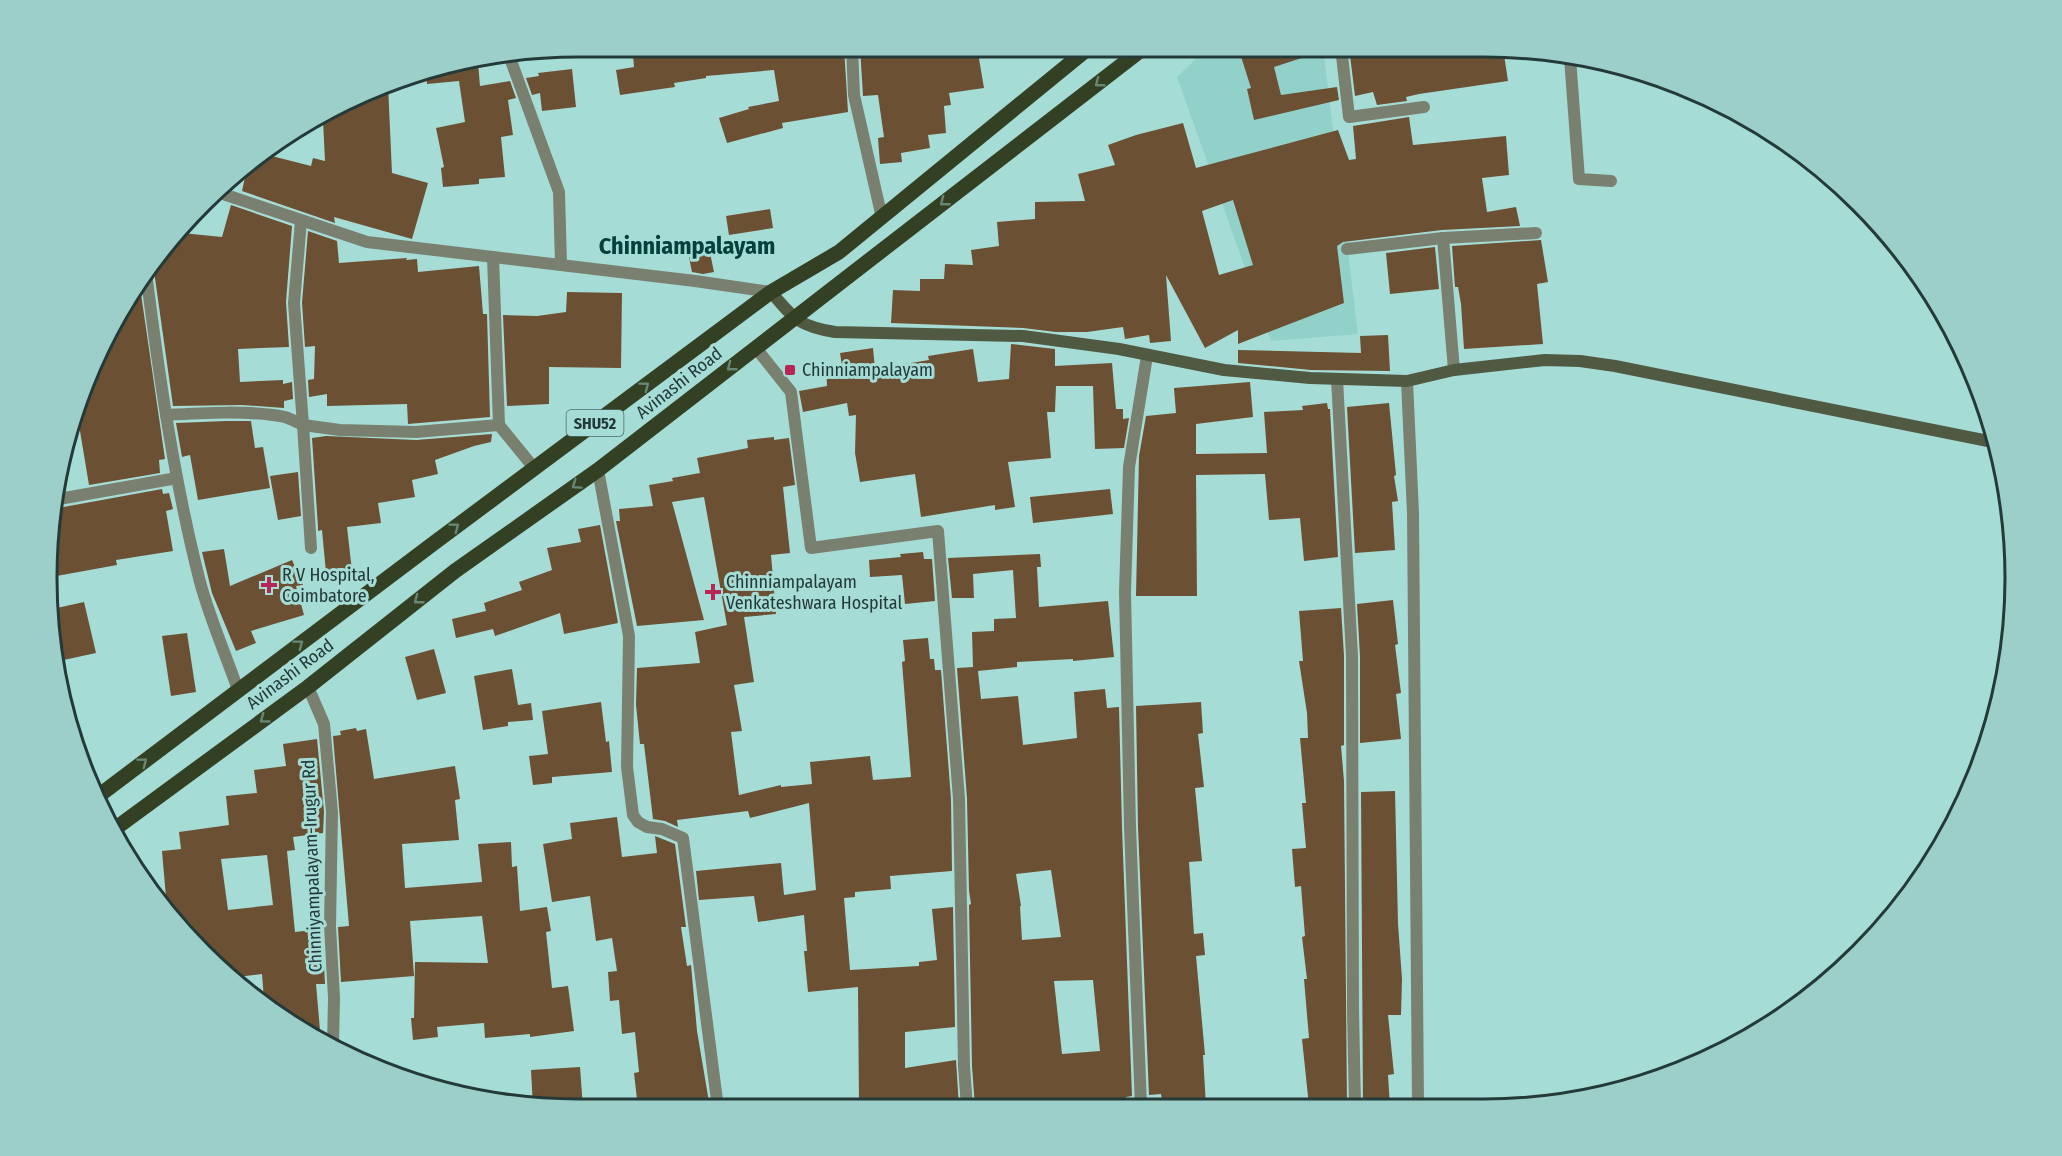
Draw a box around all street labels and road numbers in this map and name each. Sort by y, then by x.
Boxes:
street label: Avinashi Road [631,342,727,424]
road number: SHU52 [566,410,624,436]
street label: Avinashi Road [242,634,338,714]
street label: Chinniyampalayam-Irugur Rd [297,759,327,973]

